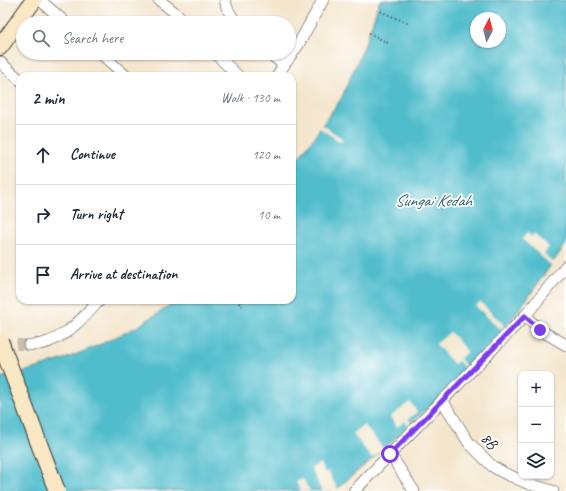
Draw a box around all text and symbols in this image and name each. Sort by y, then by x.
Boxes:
north arrow [470,12,506,48]
search box [16,16,296,60]
icon: search [30,27,52,49]
text: Search here [62,29,123,48]
text: 2 min [32,88,65,109]
text: Walk · 130 m [221,90,280,106]
icon: ahead [32,144,54,166]
text: Continue [70,145,115,164]
text: 120 m [252,147,280,163]
water label: Sungai Kedah [395,190,472,211]
icon: right [32,204,54,226]
text: Turn right [70,205,123,224]
text: 10 m [258,207,280,223]
icon: arrive [32,264,54,286]
text: Arrive at destination [70,265,177,284]
route end [531,321,549,339]
map controls [518,371,554,479]
button: + [518,371,554,407]
button: − [518,407,554,443]
street label: 8B [476,429,503,455]
button: layers [518,443,554,479]
route start [381,445,399,463]

